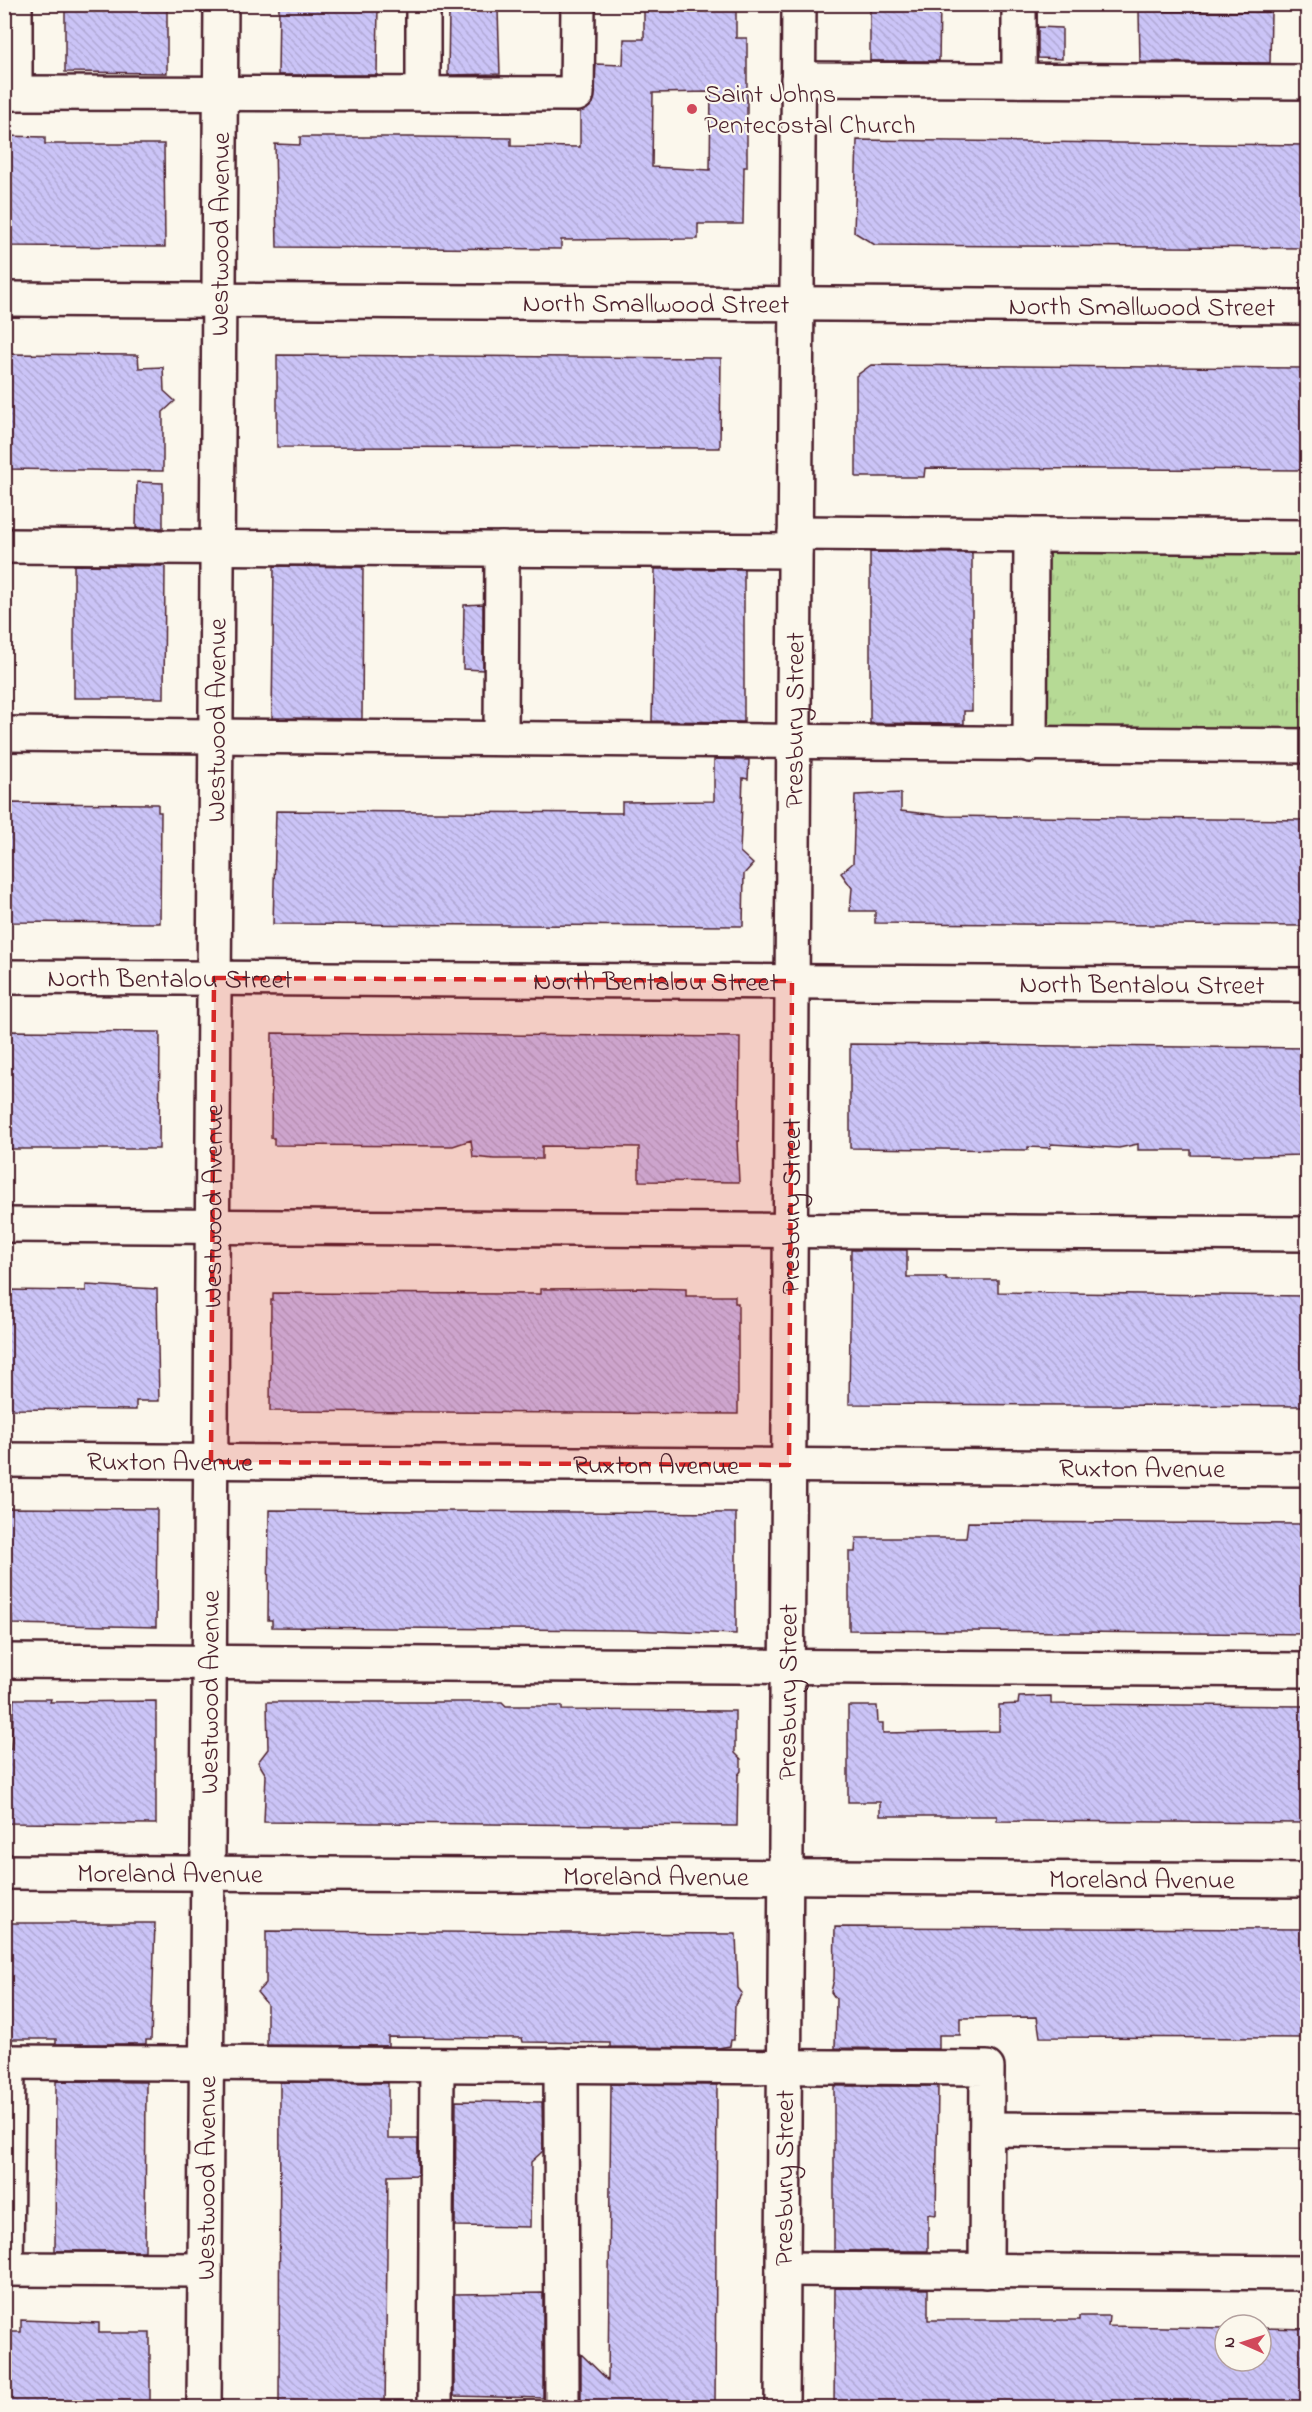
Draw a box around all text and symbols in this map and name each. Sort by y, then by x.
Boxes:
place label: Saint Johns Pentecostal Church [704,76,916,146]
marker: Saint Johns Pentecostal Church [685,102,699,116]
street label: Westwood Avenue [202,131,242,336]
street label: North Smallwood Street [522,285,790,326]
street label: North Smallwood Street [1008,288,1276,329]
street label: Westwood Avenue [198,617,239,822]
street label: Presbury Street [776,632,817,808]
street label: North Bentalou Street [47,960,293,1001]
street label: North Bentalou Street [533,963,779,1004]
street label: North Bentalou Street [1019,966,1265,1007]
street label: Westwood Avenue [195,1103,235,1308]
street label: Presbury Street [773,1118,813,1294]
street label: Ruxton Avenue [87,1444,254,1484]
street label: Ruxton Avenue [573,1447,740,1487]
street label: Ruxton Avenue [1059,1450,1226,1490]
street label: Westwood Avenue [191,1589,232,1794]
street label: Presbury Street [769,1604,810,1780]
street label: Moreland Avenue [77,1855,264,1896]
street label: Moreland Avenue [563,1858,750,1899]
street label: Moreland Avenue [1049,1861,1236,1902]
street label: Westwood Avenue [188,2075,228,2280]
street label: Presbury Street [766,2090,806,2266]
north arrow [1213,2313,1273,2373]
text: N [1218,2336,1242,2348]

